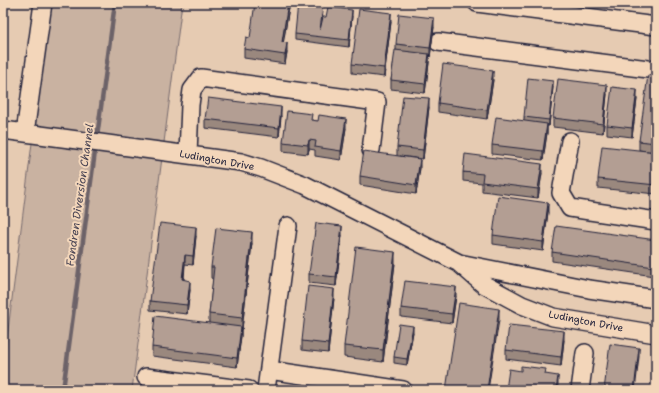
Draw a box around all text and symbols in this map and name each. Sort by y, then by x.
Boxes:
water label: Fondren Diversion Channel [63,122,97,267]
street label: Ludington Drive [178,147,256,173]
street label: Ludington Drive [547,307,625,335]

